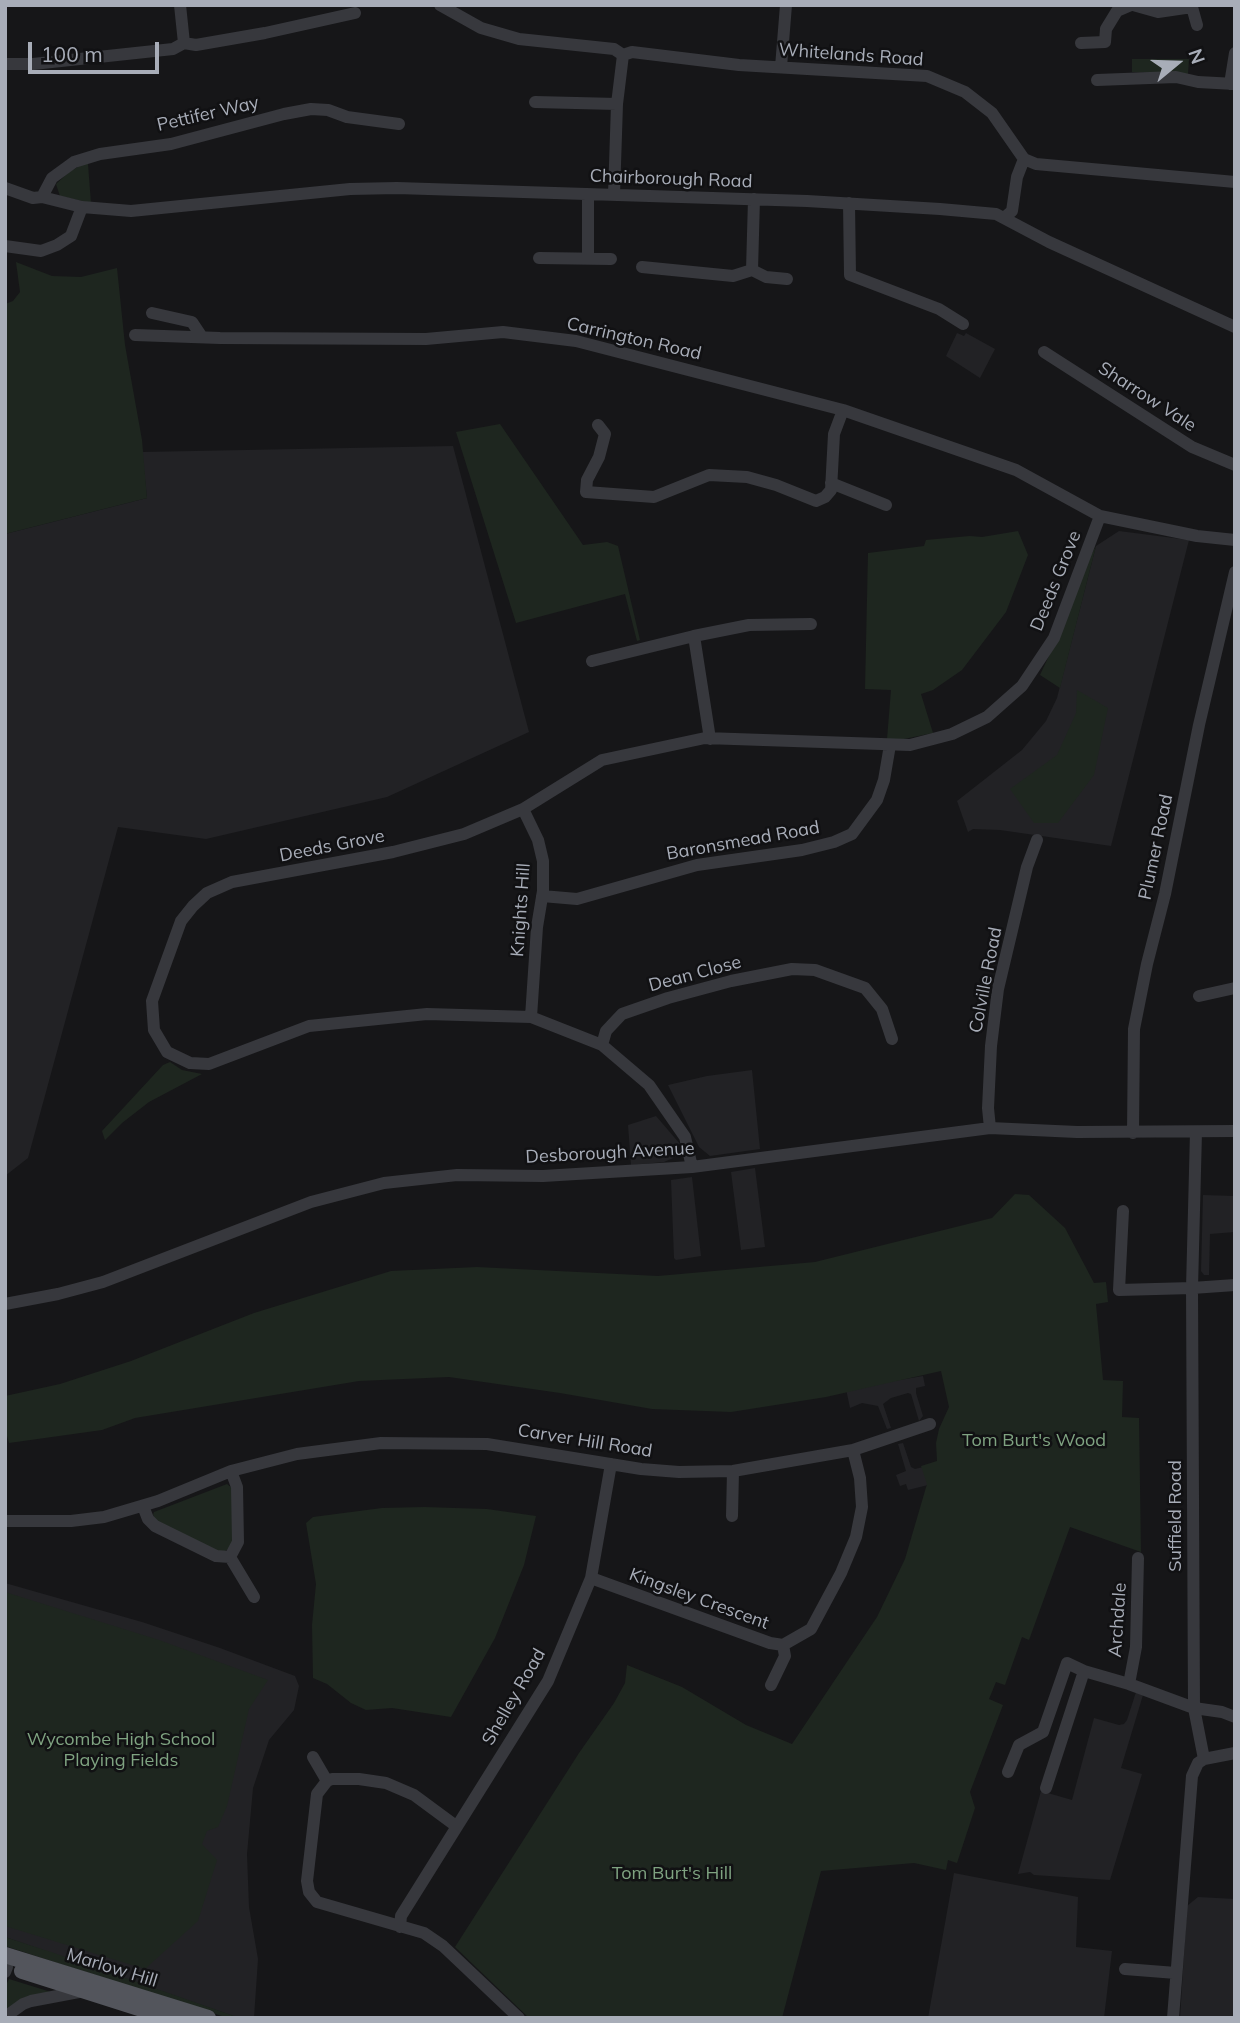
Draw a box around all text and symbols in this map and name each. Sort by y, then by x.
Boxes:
scale bar [32,28,163,72]
north arrow [1142,28,1212,98]
street label: Whitelands Road [778,39,924,71]
text: 100 m [41,41,103,67]
text: N [1183,45,1211,67]
street label: Pettifer Way [155,92,261,136]
street label: Chairborough Road [589,165,753,193]
street label: Carrington Road [565,313,703,365]
street label: Sharrow Vale [1094,357,1200,437]
street label: Deeds Grove [1026,528,1086,634]
street label: Plumer Road [1134,792,1178,902]
street label: Baronsmead Road [665,817,821,865]
street label: Deeds Grove [278,825,386,867]
street label: Knights Hill [507,862,535,958]
street label: Colville Road [965,925,1007,1035]
street label: Dean Close [646,951,744,997]
street label: Desborough Avenue [525,1138,695,1168]
street label: Carver Hill Road [516,1420,654,1462]
park label: Tom Burt's Wood [962,1430,1106,1452]
street label: Suffield Road [1165,1460,1187,1572]
street label: Kingsley Crescent [626,1564,772,1634]
street label: Archdale [1105,1582,1131,1658]
street label: Shelley Road [478,1645,550,1749]
park label: Wycombe High School Playing Fields [27,1729,215,1772]
park label: Tom Burt's Hill [612,1863,732,1885]
street label: Marlow Hill [64,1944,160,1992]

